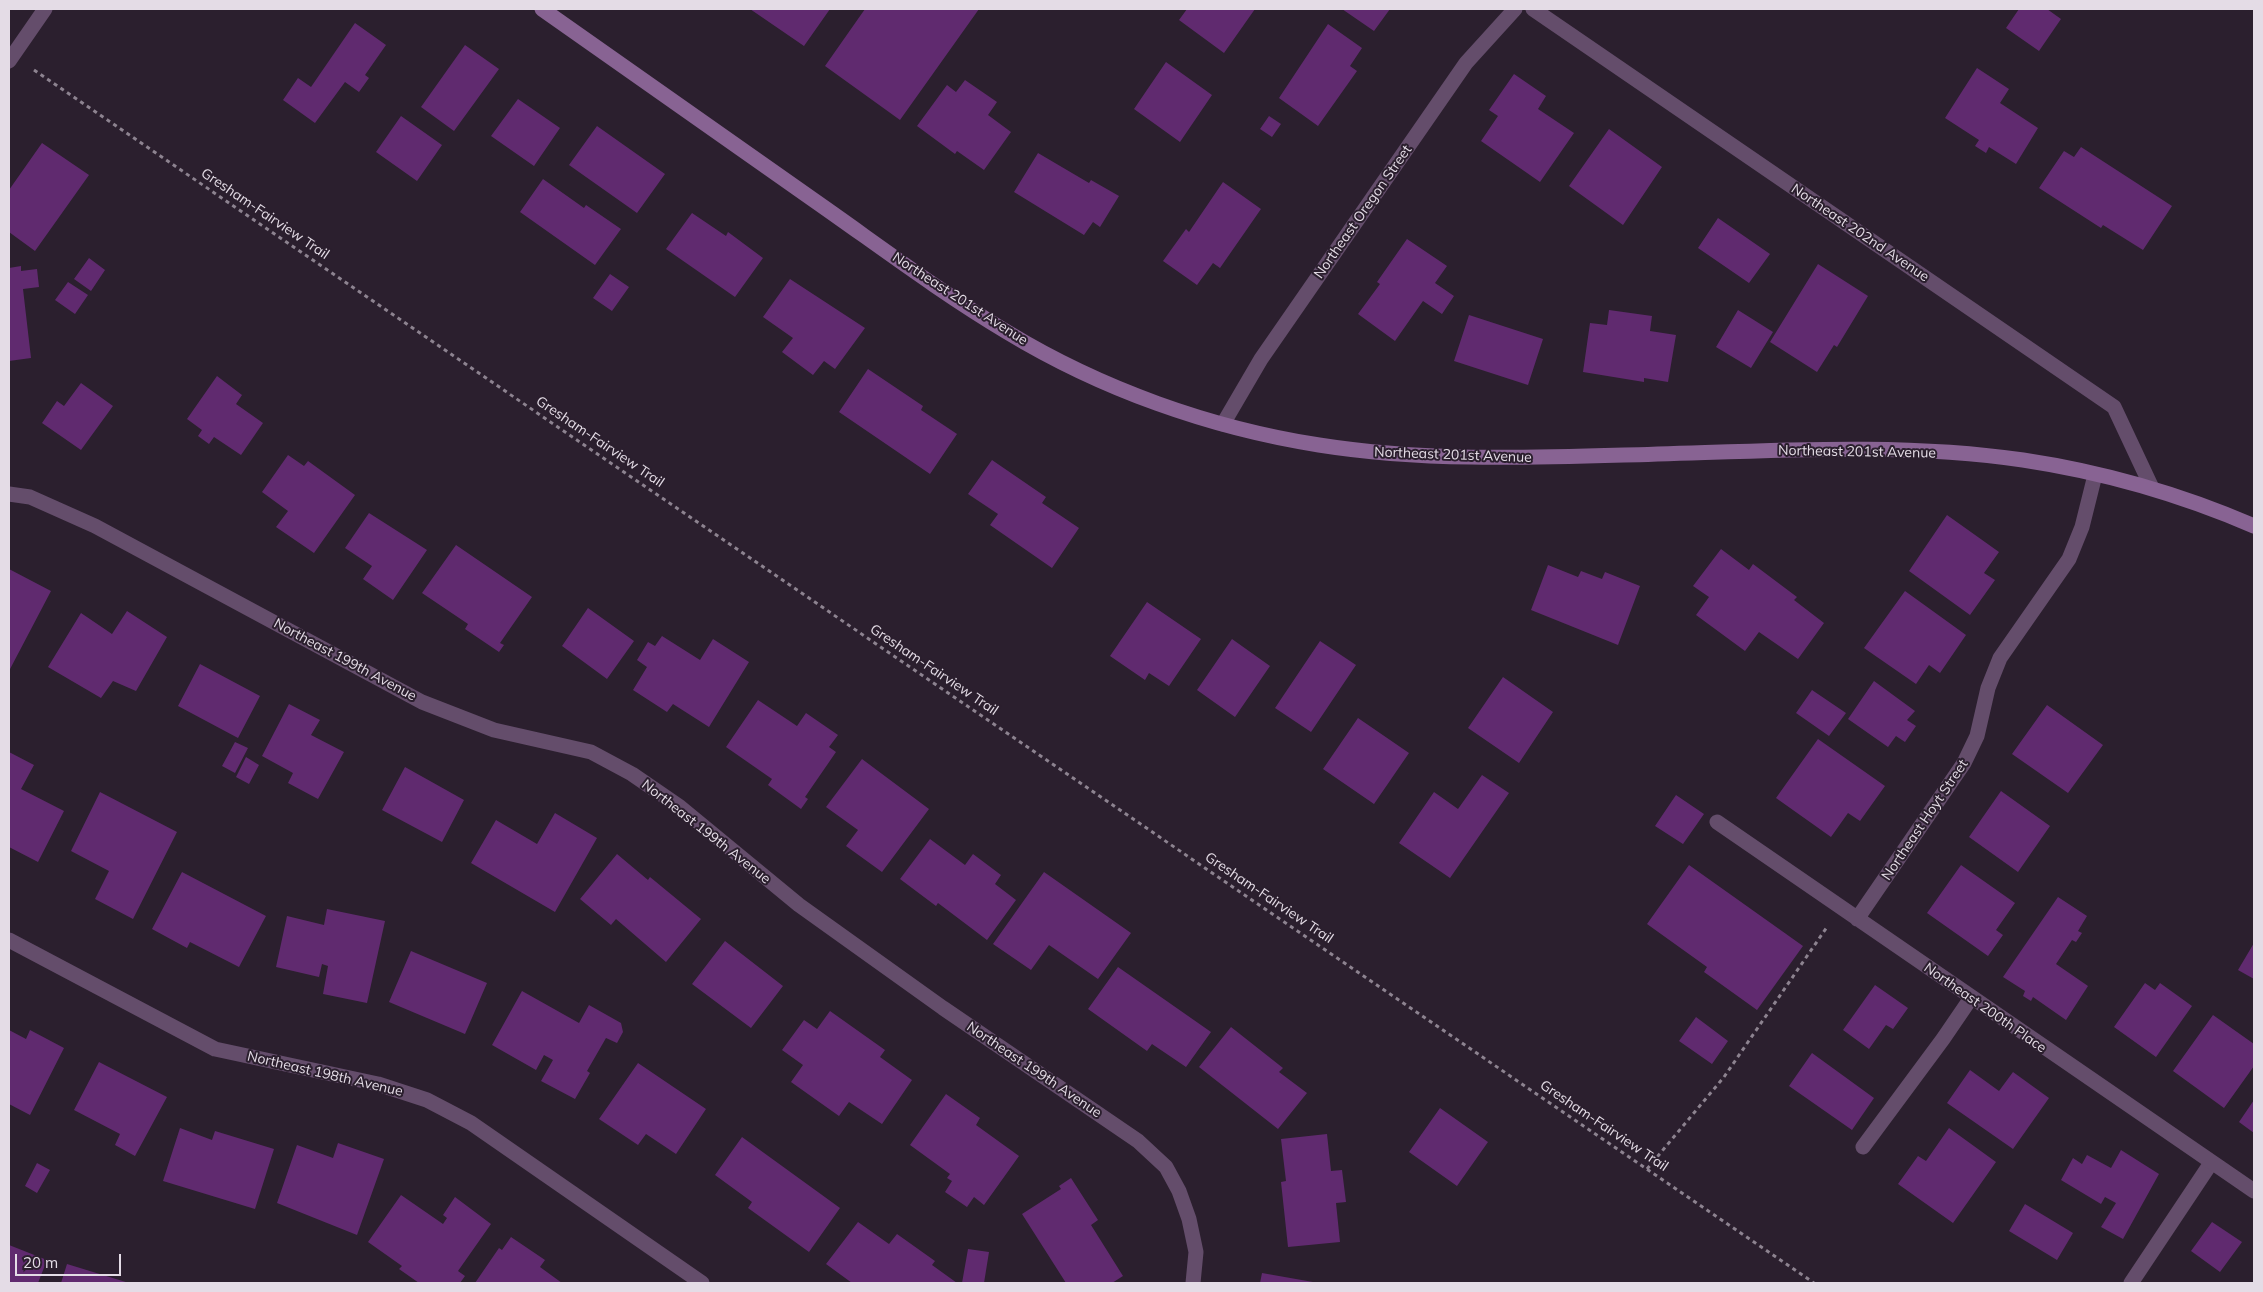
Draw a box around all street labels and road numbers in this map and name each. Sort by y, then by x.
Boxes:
street label: Northeast Oregon Street [1311,142,1415,282]
street label: Gresham-Fairview Trail [198,165,332,263]
street label: Northeast 202nd Avenue [1788,181,1932,285]
street label: Northeast 201st Avenue [889,249,1031,349]
street label: Gresham-Fairview Trail [533,393,667,491]
street label: Northeast 201st Avenue [1778,442,1936,462]
street label: Northeast 201st Avenue [1374,444,1532,466]
street label: Northeast 199th Avenue [271,615,419,705]
street label: Gresham-Fairview Trail [867,621,1001,719]
street label: Northeast Hoyt Street [1878,756,1972,884]
street label: Northeast 199th Avenue [638,776,774,888]
street label: Gresham-Fairview Trail [1202,849,1336,947]
street label: Northeast 200th Place [1921,959,2049,1057]
street label: Northeast 199th Avenue [963,1019,1105,1121]
street label: Northeast 198th Avenue [246,1048,404,1100]
street label: Gresham-Fairview Trail [1537,1077,1671,1175]

